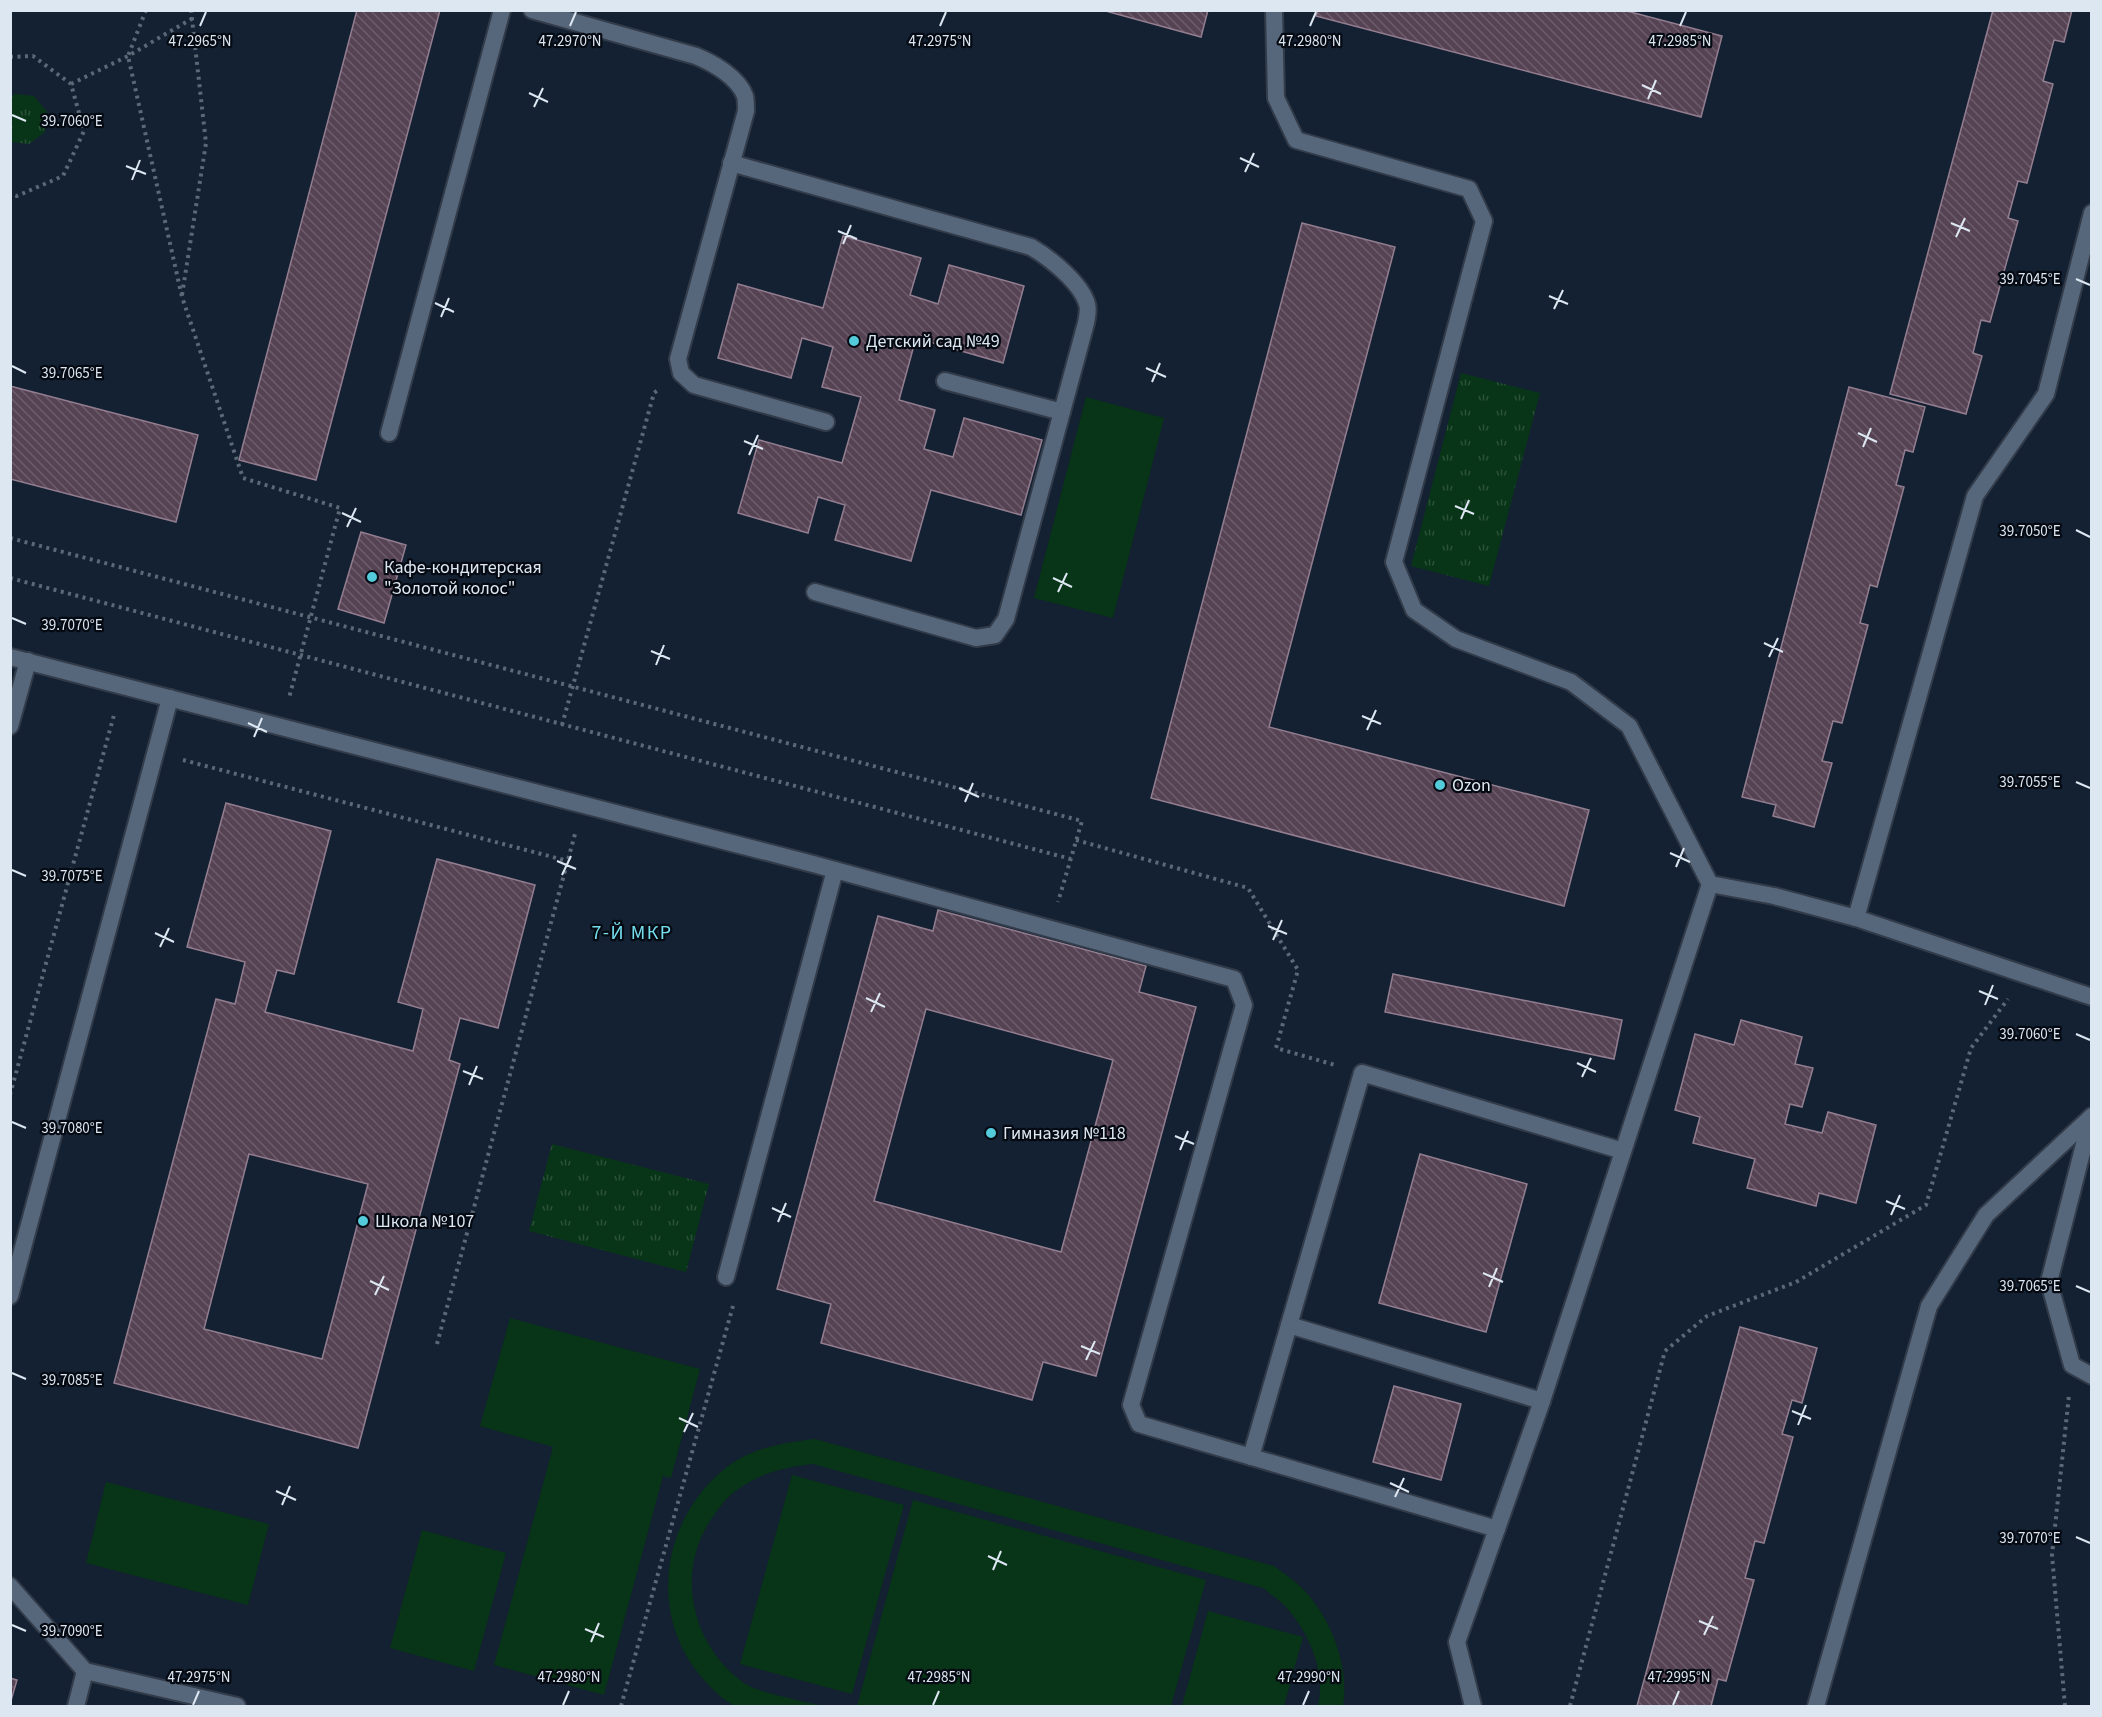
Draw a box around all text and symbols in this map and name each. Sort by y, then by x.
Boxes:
text: 47.2965°N [168,31,232,52]
text: 47.2970°N [538,31,602,52]
text: 47.2975°N [908,31,972,52]
text: 47.2980°N [1278,31,1342,52]
text: 47.2985°N [1648,31,1712,52]
text: 39.7060°E [41,111,103,132]
text: 39.7045°E [1999,269,2061,290]
place label: Детский сад №49 [866,329,1000,354]
marker: Детский сад №49 [847,334,861,348]
text: 39.7065°E [41,363,103,384]
text: 39.7050°E [1999,521,2061,542]
place label: Кафе-кондитерская "Золотой колос" [384,555,542,601]
marker: Кафе-кондитерская "Золотой колос" [365,570,379,584]
text: 39.7070°E [41,615,103,636]
text: 39.7055°E [1999,772,2061,793]
place label: Ozon [1452,773,1491,798]
marker: Ozon [1433,778,1447,792]
text: 39.7075°E [41,866,103,887]
district label: 7-Й МКР [591,919,673,947]
text: 39.7060°E [1999,1024,2061,1045]
text: 39.7080°E [41,1118,103,1139]
place label: Гимназия №118 [1003,1121,1126,1146]
marker: Гимназия №118 [984,1126,998,1140]
place label: Школа №107 [375,1209,474,1234]
marker: Школа №107 [356,1214,370,1228]
text: 39.7065°E [1999,1276,2061,1297]
text: 39.7085°E [41,1370,103,1391]
text: 39.7070°E [1999,1528,2061,1549]
text: 39.7090°E [41,1621,103,1642]
text: 47.2975°N [167,1667,231,1688]
text: 47.2980°N [537,1667,601,1688]
text: 47.2985°N [907,1667,971,1688]
text: 47.2990°N [1277,1667,1341,1688]
text: 47.2995°N [1647,1667,1711,1688]

